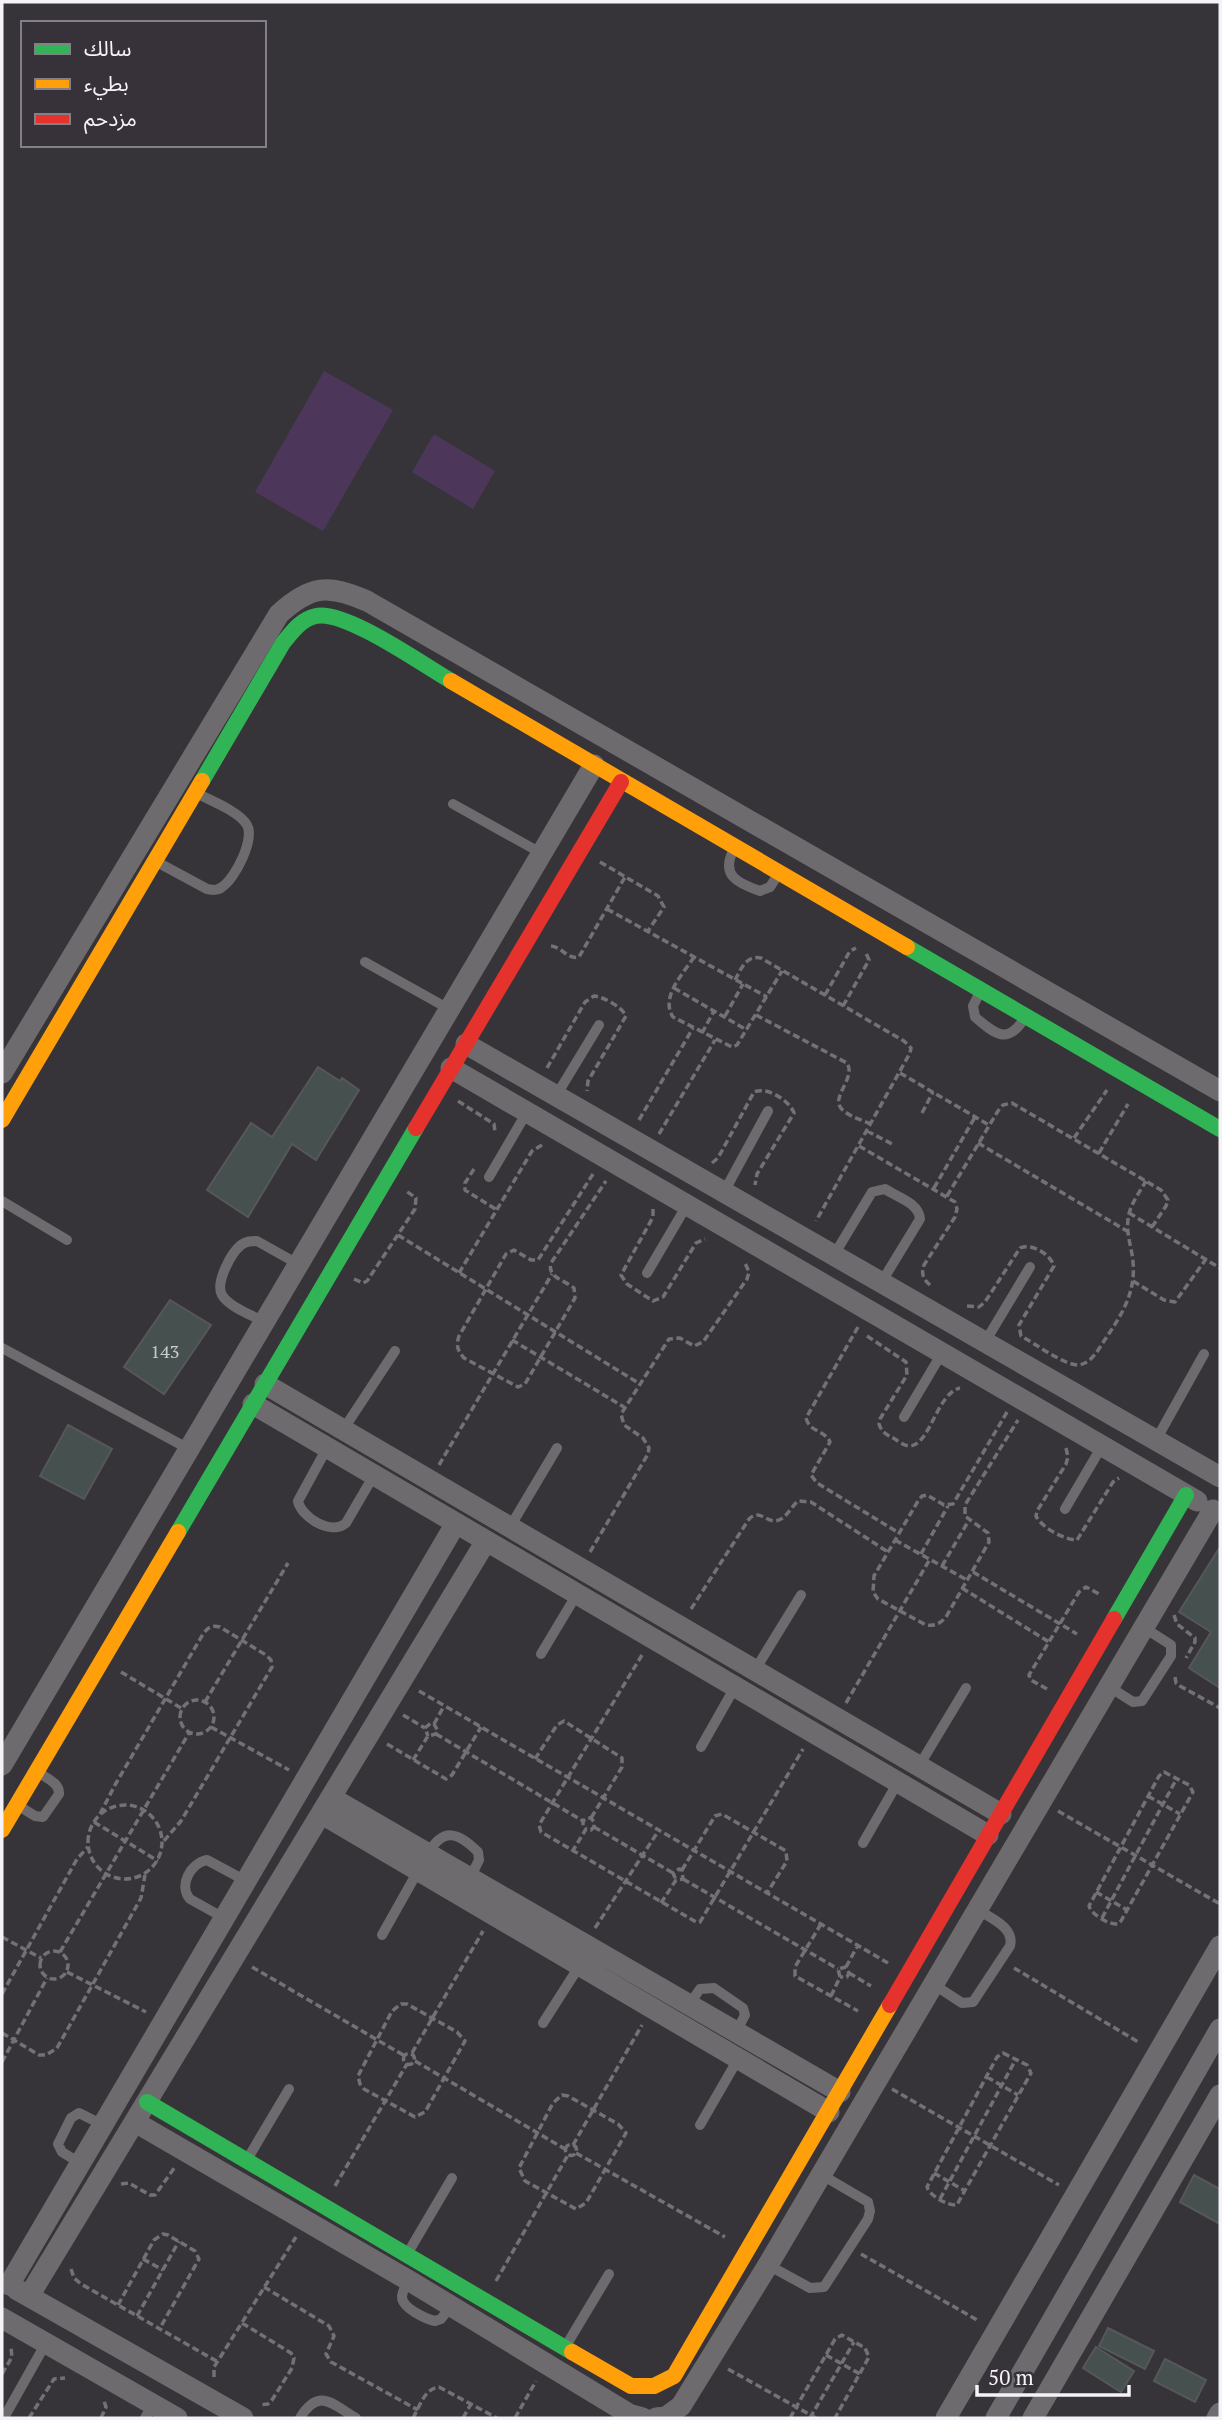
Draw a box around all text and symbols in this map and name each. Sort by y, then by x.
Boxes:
legend [21,21,266,147]
text: سالك [84,34,131,62]
text: بطيء [84,69,129,100]
text: مزدحم [84,104,137,134]
house number: 143 [151,1339,179,1363]
scale bar [977,2354,1129,2398]
text: 50 m [988,2363,1034,2391]

